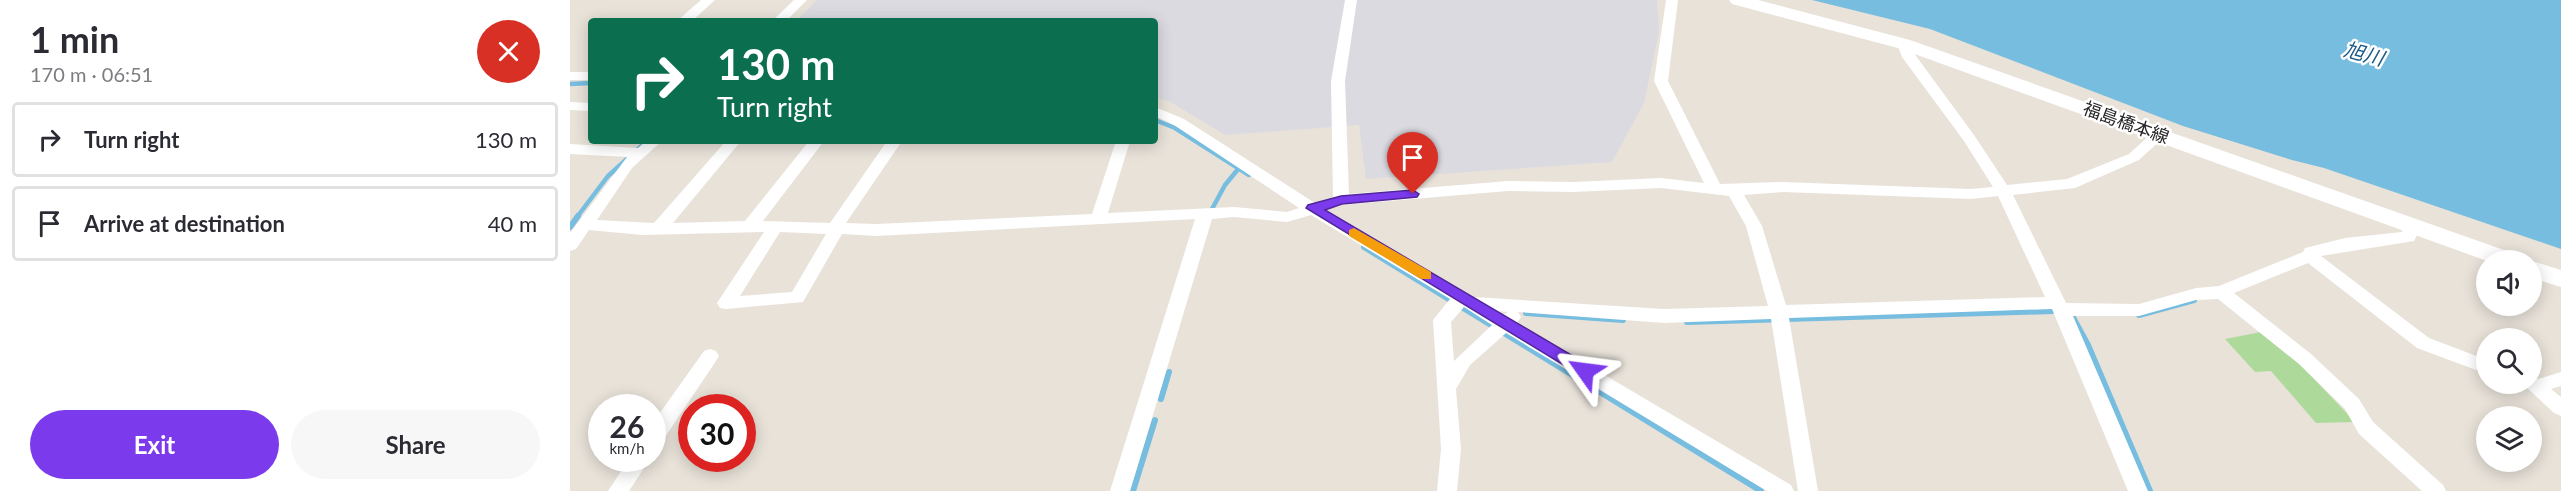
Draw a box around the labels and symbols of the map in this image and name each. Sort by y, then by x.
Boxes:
water label: 旭川 [2342,36,2389,70]
street label: 福島橋本線 [2080,96,2172,148]
pin [1387,132,1438,194]
position arrow [1553,339,1617,403]
speed limit sign: 30 [678,394,756,472]

